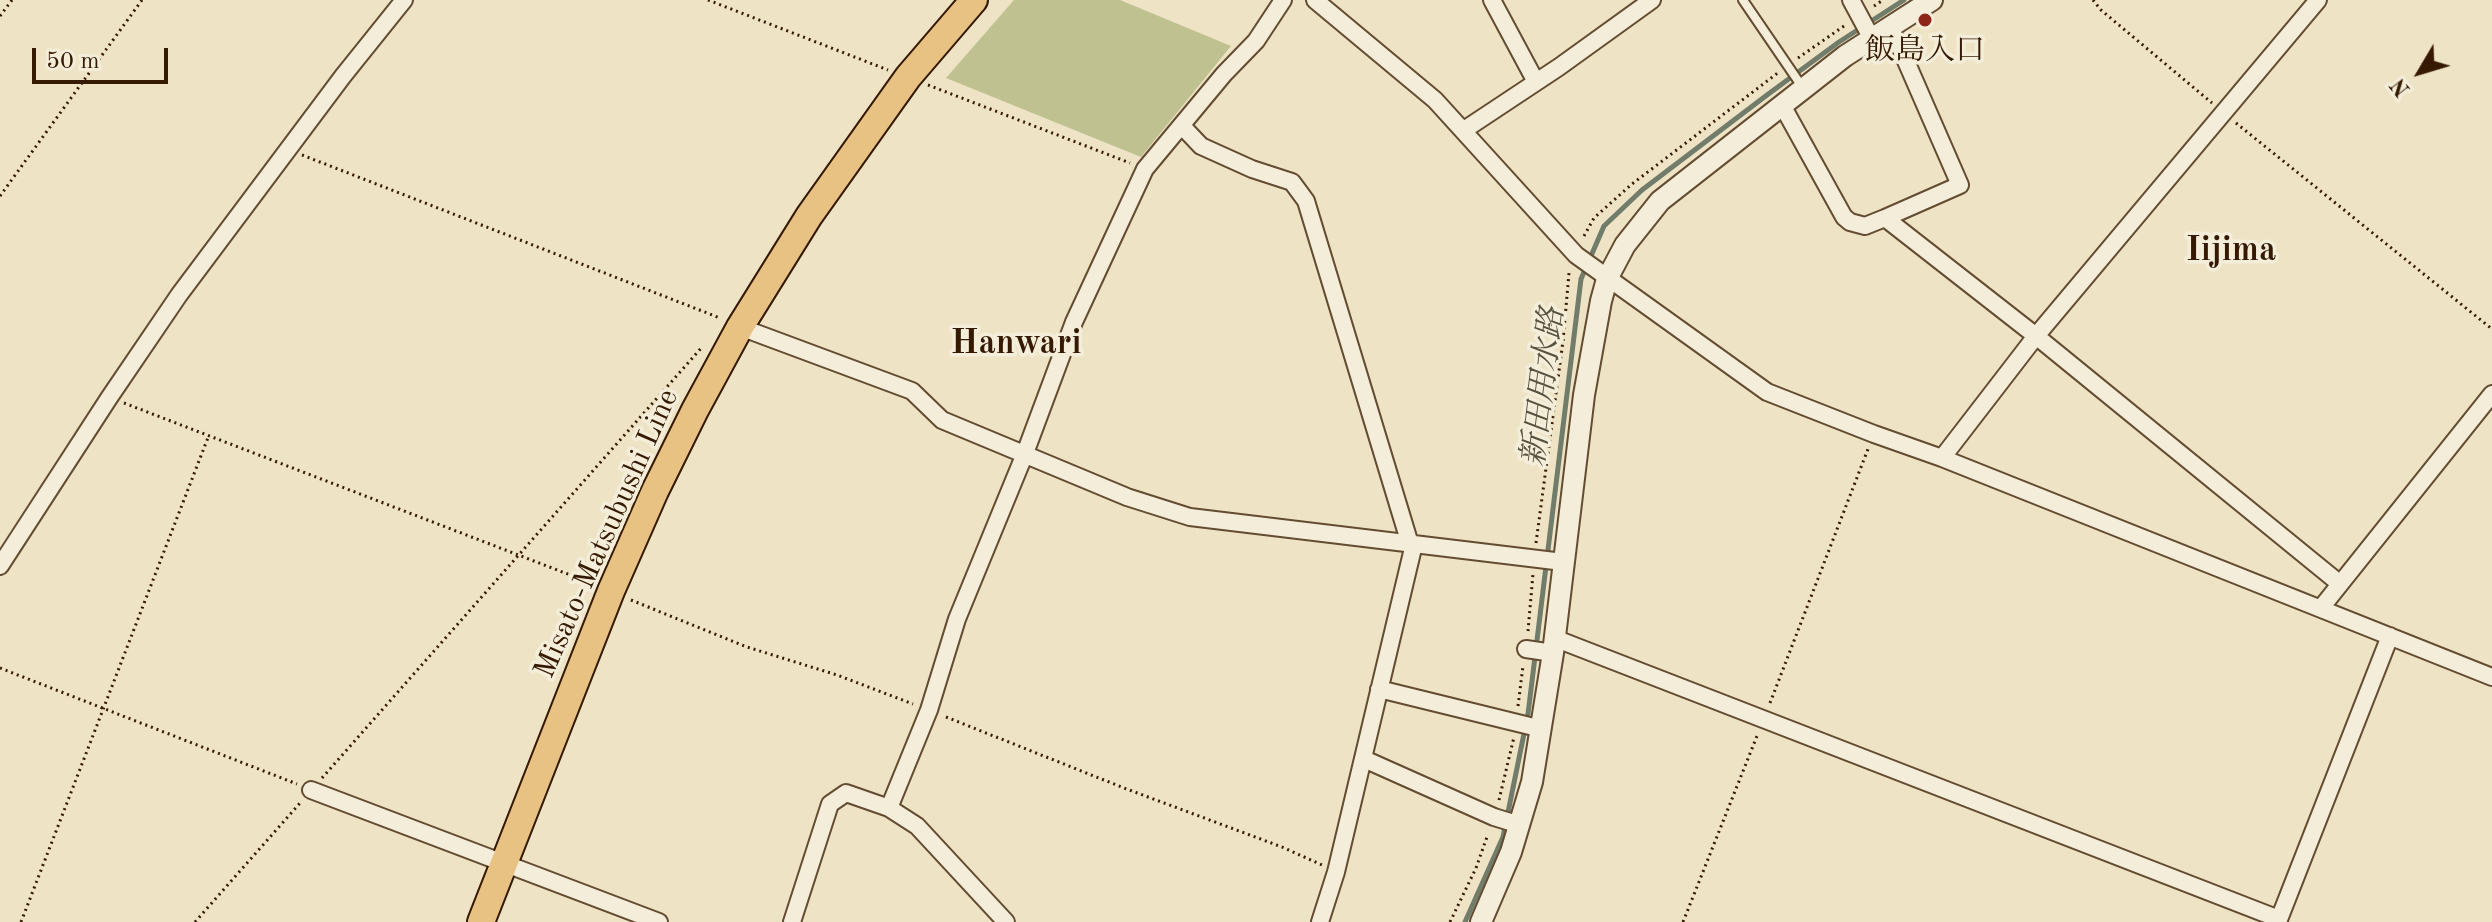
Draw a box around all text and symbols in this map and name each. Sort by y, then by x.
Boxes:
marker: 飯島入口 [1916,11,1934,29]
scale bar [36,32,172,82]
north arrow [2380,32,2460,112]
place label: 飯島入口 [1865,33,1985,69]
text: 50 m [46,50,100,74]
text: N [2387,73,2415,100]
district label: Iijima [2186,231,2276,271]
water label: 新田用水路 [1515,305,1573,469]
district label: Hanwari [950,324,1082,364]
street label: Misato-Matsubushi Line [527,384,687,684]

